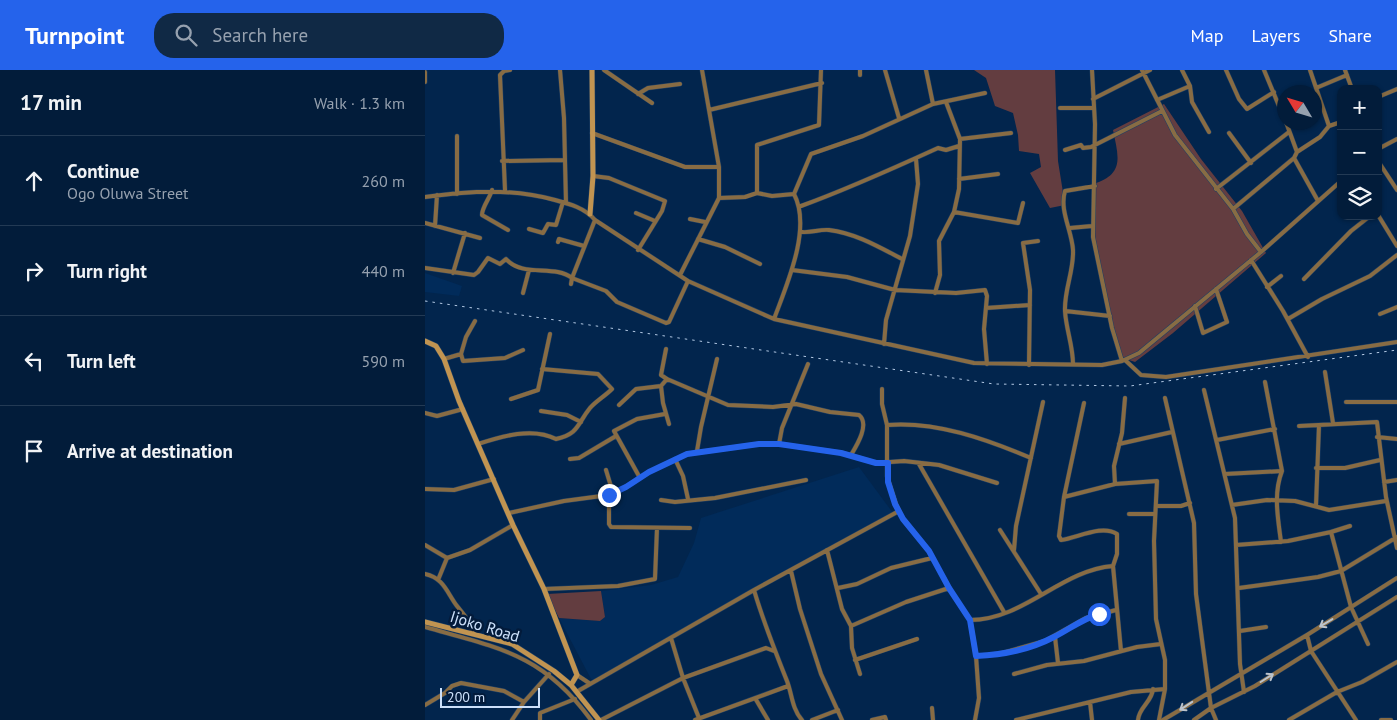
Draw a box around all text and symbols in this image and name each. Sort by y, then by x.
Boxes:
search box [154,13,504,58]
text: Turnpoint [25,20,124,51]
icon: search [172,21,200,49]
text: Search here [212,23,308,47]
text: Map [1191,24,1223,47]
text: Layers [1251,24,1300,47]
text: Share [1328,24,1372,47]
north arrow [1277,85,1322,130]
map controls [1337,85,1382,220]
button: + [1337,85,1382,130]
text: 17 min [20,89,82,116]
text: Walk · 1.3 km [314,93,405,113]
button: − [1337,130,1382,175]
text: Continue [67,159,139,183]
icon: ahead [20,167,48,195]
text: 260 m [362,171,405,191]
button: layers [1337,175,1382,220]
text: Ogo Oluwa Street [67,183,188,203]
icon: right [20,257,48,285]
text: Turn right [67,259,147,283]
text: 440 m [362,261,405,281]
icon: left [20,347,48,375]
text: Turn left [67,349,136,373]
text: 590 m [362,351,405,371]
icon: arrive [20,437,48,465]
text: Arrive at destination [67,439,233,463]
route end [598,484,621,507]
route start [1088,603,1111,626]
street label: Ijoko Road [448,606,522,646]
one-way arrow [1320,619,1334,629]
one-way arrow [1260,673,1274,684]
scale bar [440,685,540,708]
text: 200 m [447,688,485,706]
one-way arrow [1180,701,1194,711]

